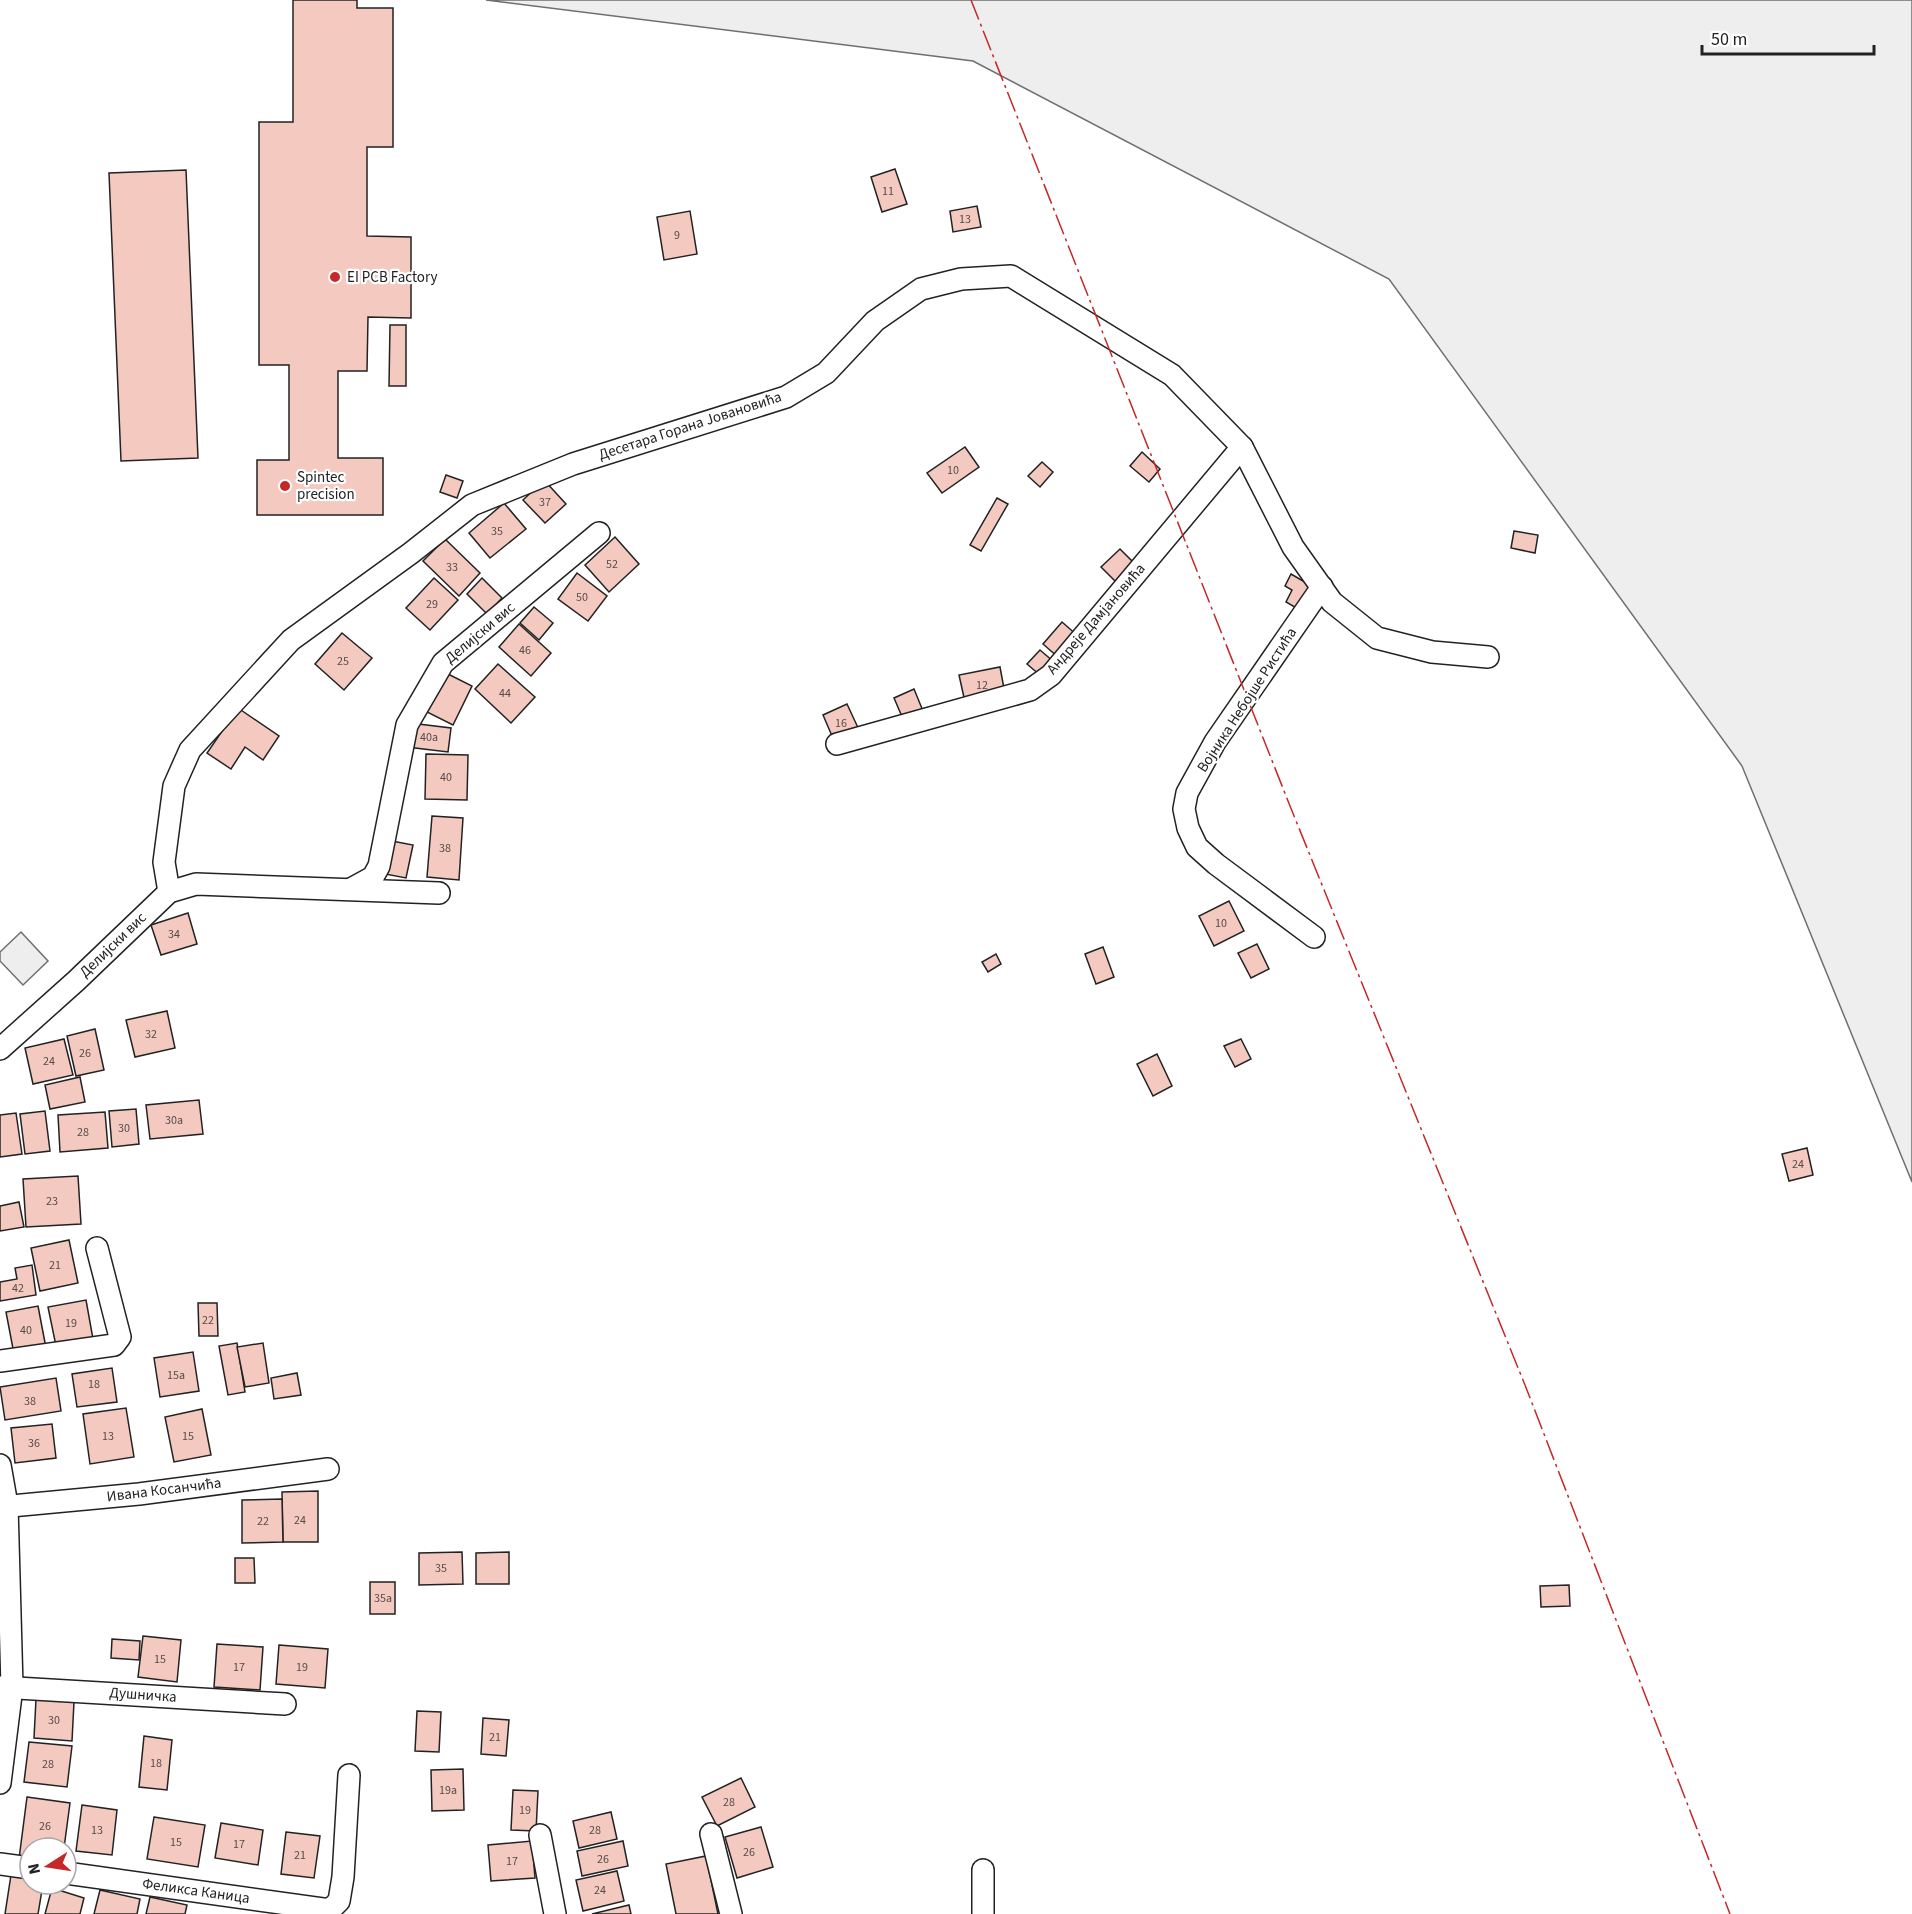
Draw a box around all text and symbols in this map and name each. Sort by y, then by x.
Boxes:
scale bar [1702,18,1874,56]
text: 50 m [1711,27,1747,52]
house number: 11 [882,183,894,200]
house number: 13 [959,211,971,228]
house number: 9 [674,227,680,244]
place label: EI PCB Factory [347,267,437,288]
marker: EI PCB Factory [328,270,342,284]
street label: Десетара Горана Јовановића [596,386,784,466]
house number: 10 [947,462,959,479]
place label: Spintec precision [297,467,355,505]
marker: Spintec precision [278,479,292,493]
house number: 37 [539,494,551,511]
house number: 35 [491,523,503,540]
house number: 52 [606,556,618,573]
house number: 33 [446,559,458,576]
street label: Андреје Дамјановића [1042,559,1150,679]
house number: 50 [576,589,588,606]
house number: 29 [426,596,438,613]
street label: Делијски вис [440,597,520,669]
street label: Војника Небојше Ристића [1192,623,1302,777]
house number: 46 [519,642,531,659]
house number: 25 [337,653,349,670]
house number: 12 [976,677,988,694]
house number: 44 [499,685,511,702]
house number: 16 [835,715,847,732]
house number: 40a [420,729,438,746]
house number: 40 [440,769,452,786]
house number: 38 [439,840,451,857]
street label: Делијски вис [75,907,151,982]
house number: 10 [1215,915,1227,932]
house number: 34 [168,926,180,943]
house number: 32 [145,1026,157,1043]
house number: 26 [79,1045,91,1062]
house number: 24 [43,1053,55,1070]
house number: 30a [165,1112,183,1129]
house number: 30 [118,1120,130,1137]
house number: 28 [77,1124,89,1141]
house number: 24 [1792,1156,1804,1173]
house number: 23 [46,1193,58,1210]
house number: 21 [49,1257,61,1274]
house number: 42 [12,1280,24,1297]
house number: 22 [202,1312,214,1329]
house number: 19 [65,1315,77,1332]
house number: 40 [20,1322,32,1339]
house number: 15a [167,1367,185,1384]
house number: 18 [88,1376,100,1393]
house number: 38 [24,1393,36,1410]
house number: 13 [102,1428,114,1445]
house number: 15 [182,1428,194,1445]
house number: 36 [28,1435,40,1452]
street label: Ивана Косанчића [106,1473,222,1507]
house number: 24 [294,1512,306,1529]
house number: 22 [257,1513,269,1530]
house number: 35 [435,1560,447,1577]
house number: 35a [374,1590,392,1607]
house number: 15 [154,1651,166,1668]
house number: 17 [233,1659,245,1676]
house number: 19 [296,1659,308,1676]
street label: Душничка [109,1682,177,1708]
house number: 30 [48,1712,60,1729]
house number: 21 [489,1729,501,1746]
house number: 18 [150,1755,162,1772]
house number: 28 [42,1756,54,1773]
house number: 19a [439,1782,457,1799]
house number: 28 [723,1794,735,1811]
house number: 19 [519,1802,531,1819]
house number: 26 [39,1818,51,1835]
house number: 13 [91,1822,103,1839]
house number: 28 [589,1822,601,1839]
house number: 15 [170,1834,182,1851]
north arrow [18,1836,78,1896]
house number: 17 [233,1836,245,1853]
house number: 26 [743,1844,755,1861]
house number: 21 [294,1847,306,1864]
house number: 26 [597,1851,609,1868]
house number: 17 [506,1853,518,1870]
text: N [22,1861,46,1876]
street label: Феликса Каница [141,1873,251,1909]
house number: 24 [594,1882,606,1899]

